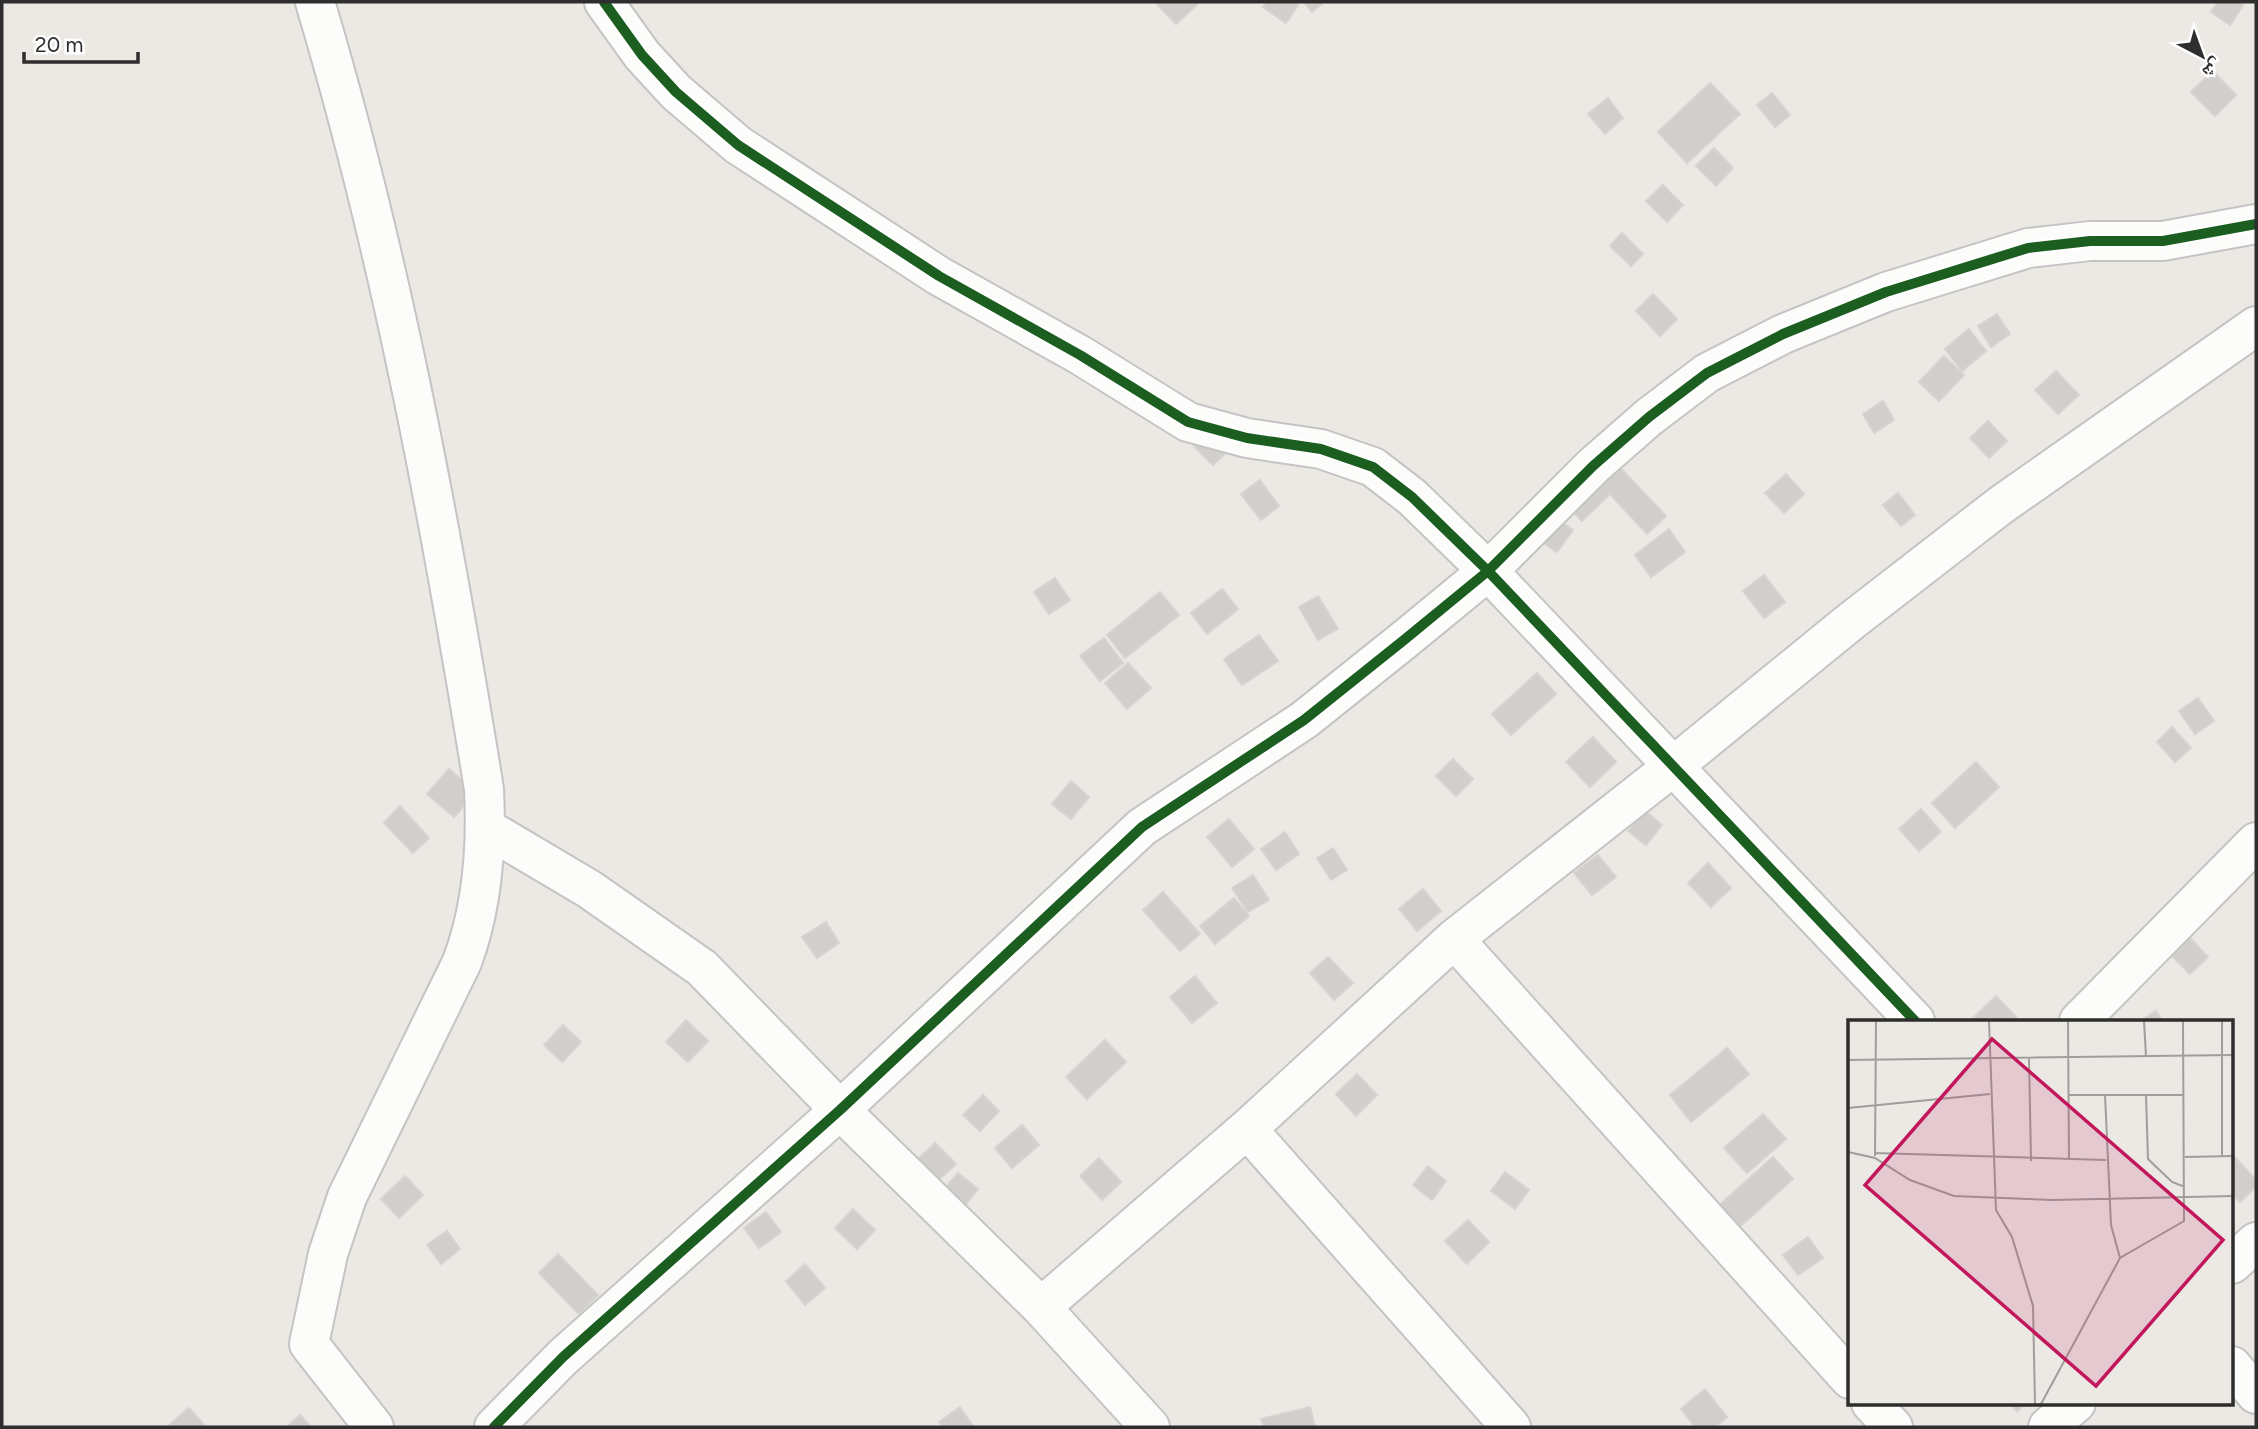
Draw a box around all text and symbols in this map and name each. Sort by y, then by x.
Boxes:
scale bar [24,21,138,65]
north arrow [2167,21,2237,91]
text: 20 m [35,32,83,57]
text: ش [2198,53,2228,84]
inset map [1848,1020,2234,1404]

